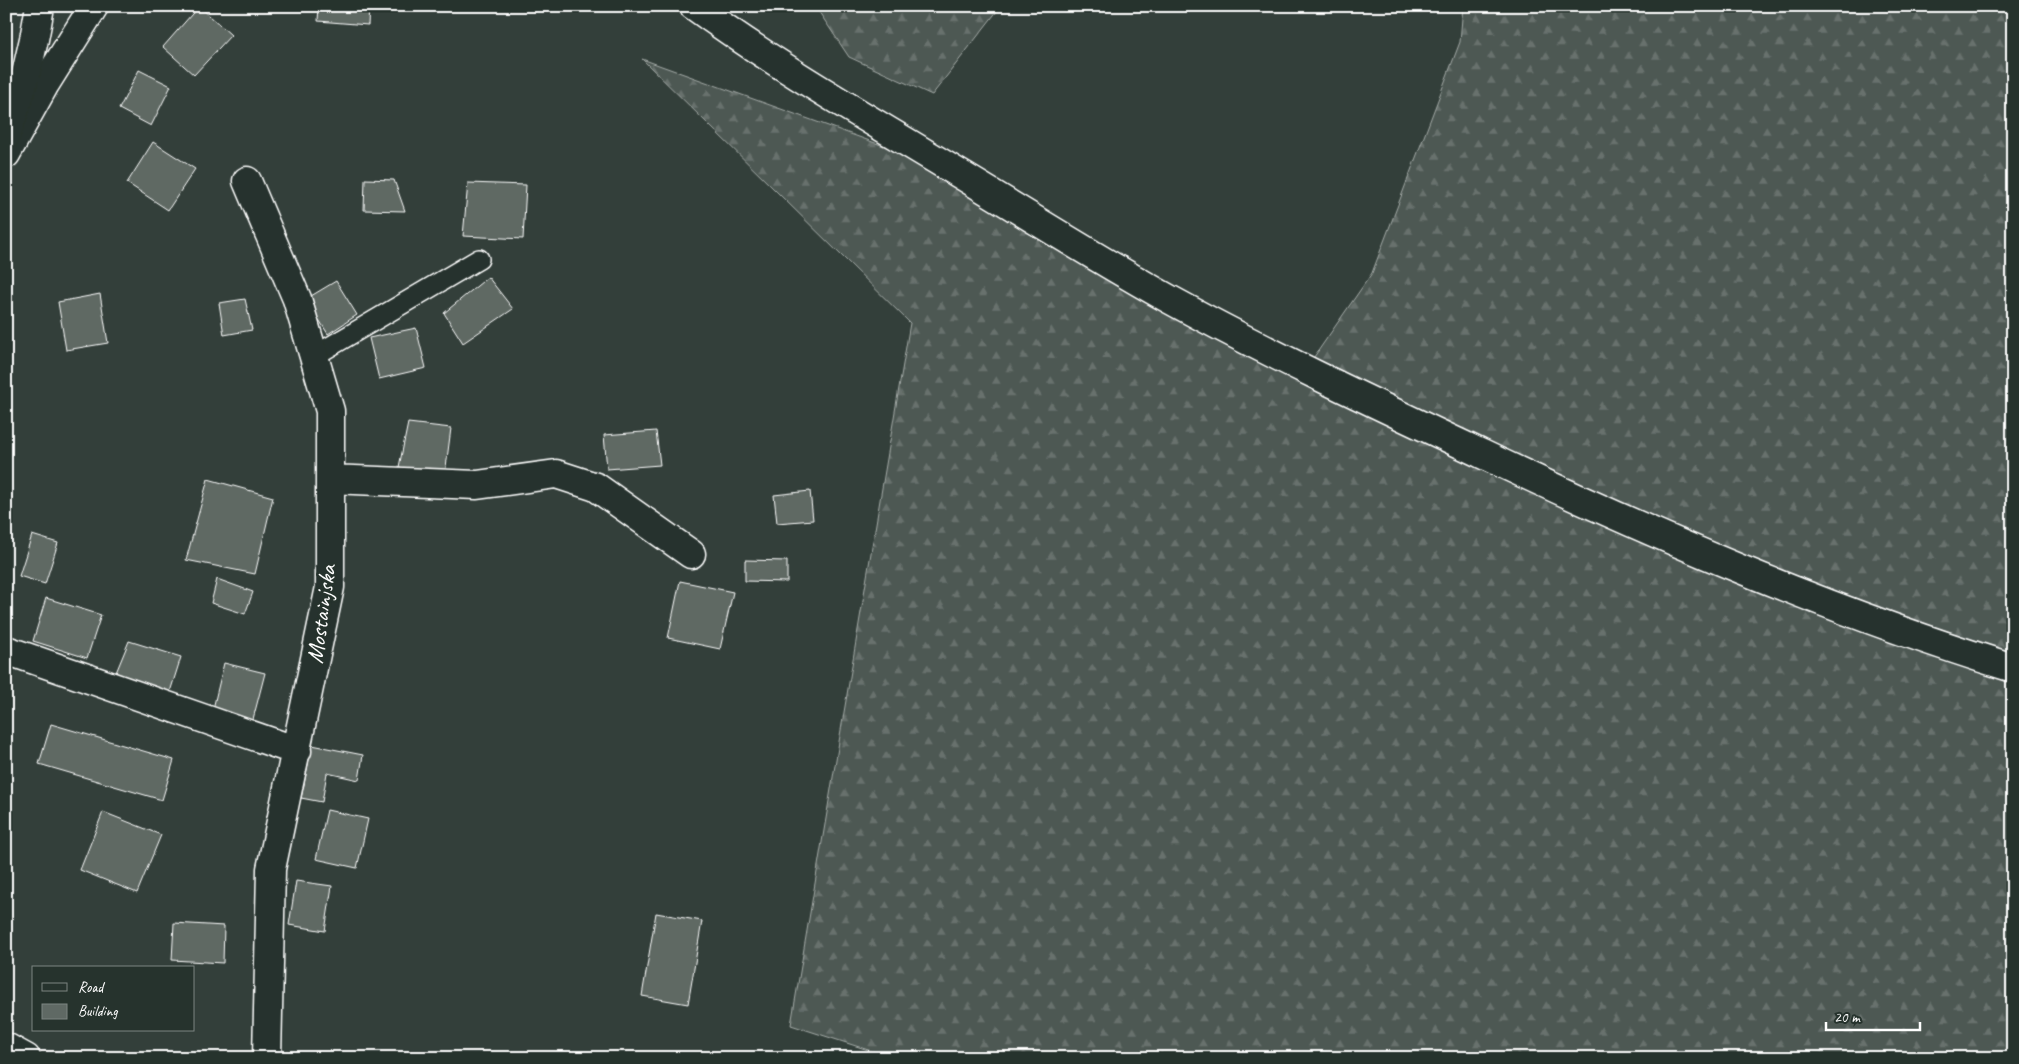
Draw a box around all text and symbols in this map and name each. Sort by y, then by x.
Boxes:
street label: Mostainjska [299,561,343,665]
legend [32,966,195,1032]
text: Road [78,978,105,997]
scale bar [1826,999,1920,1031]
text: Building [78,1002,118,1021]
text: 20 m [1834,1008,1861,1027]

